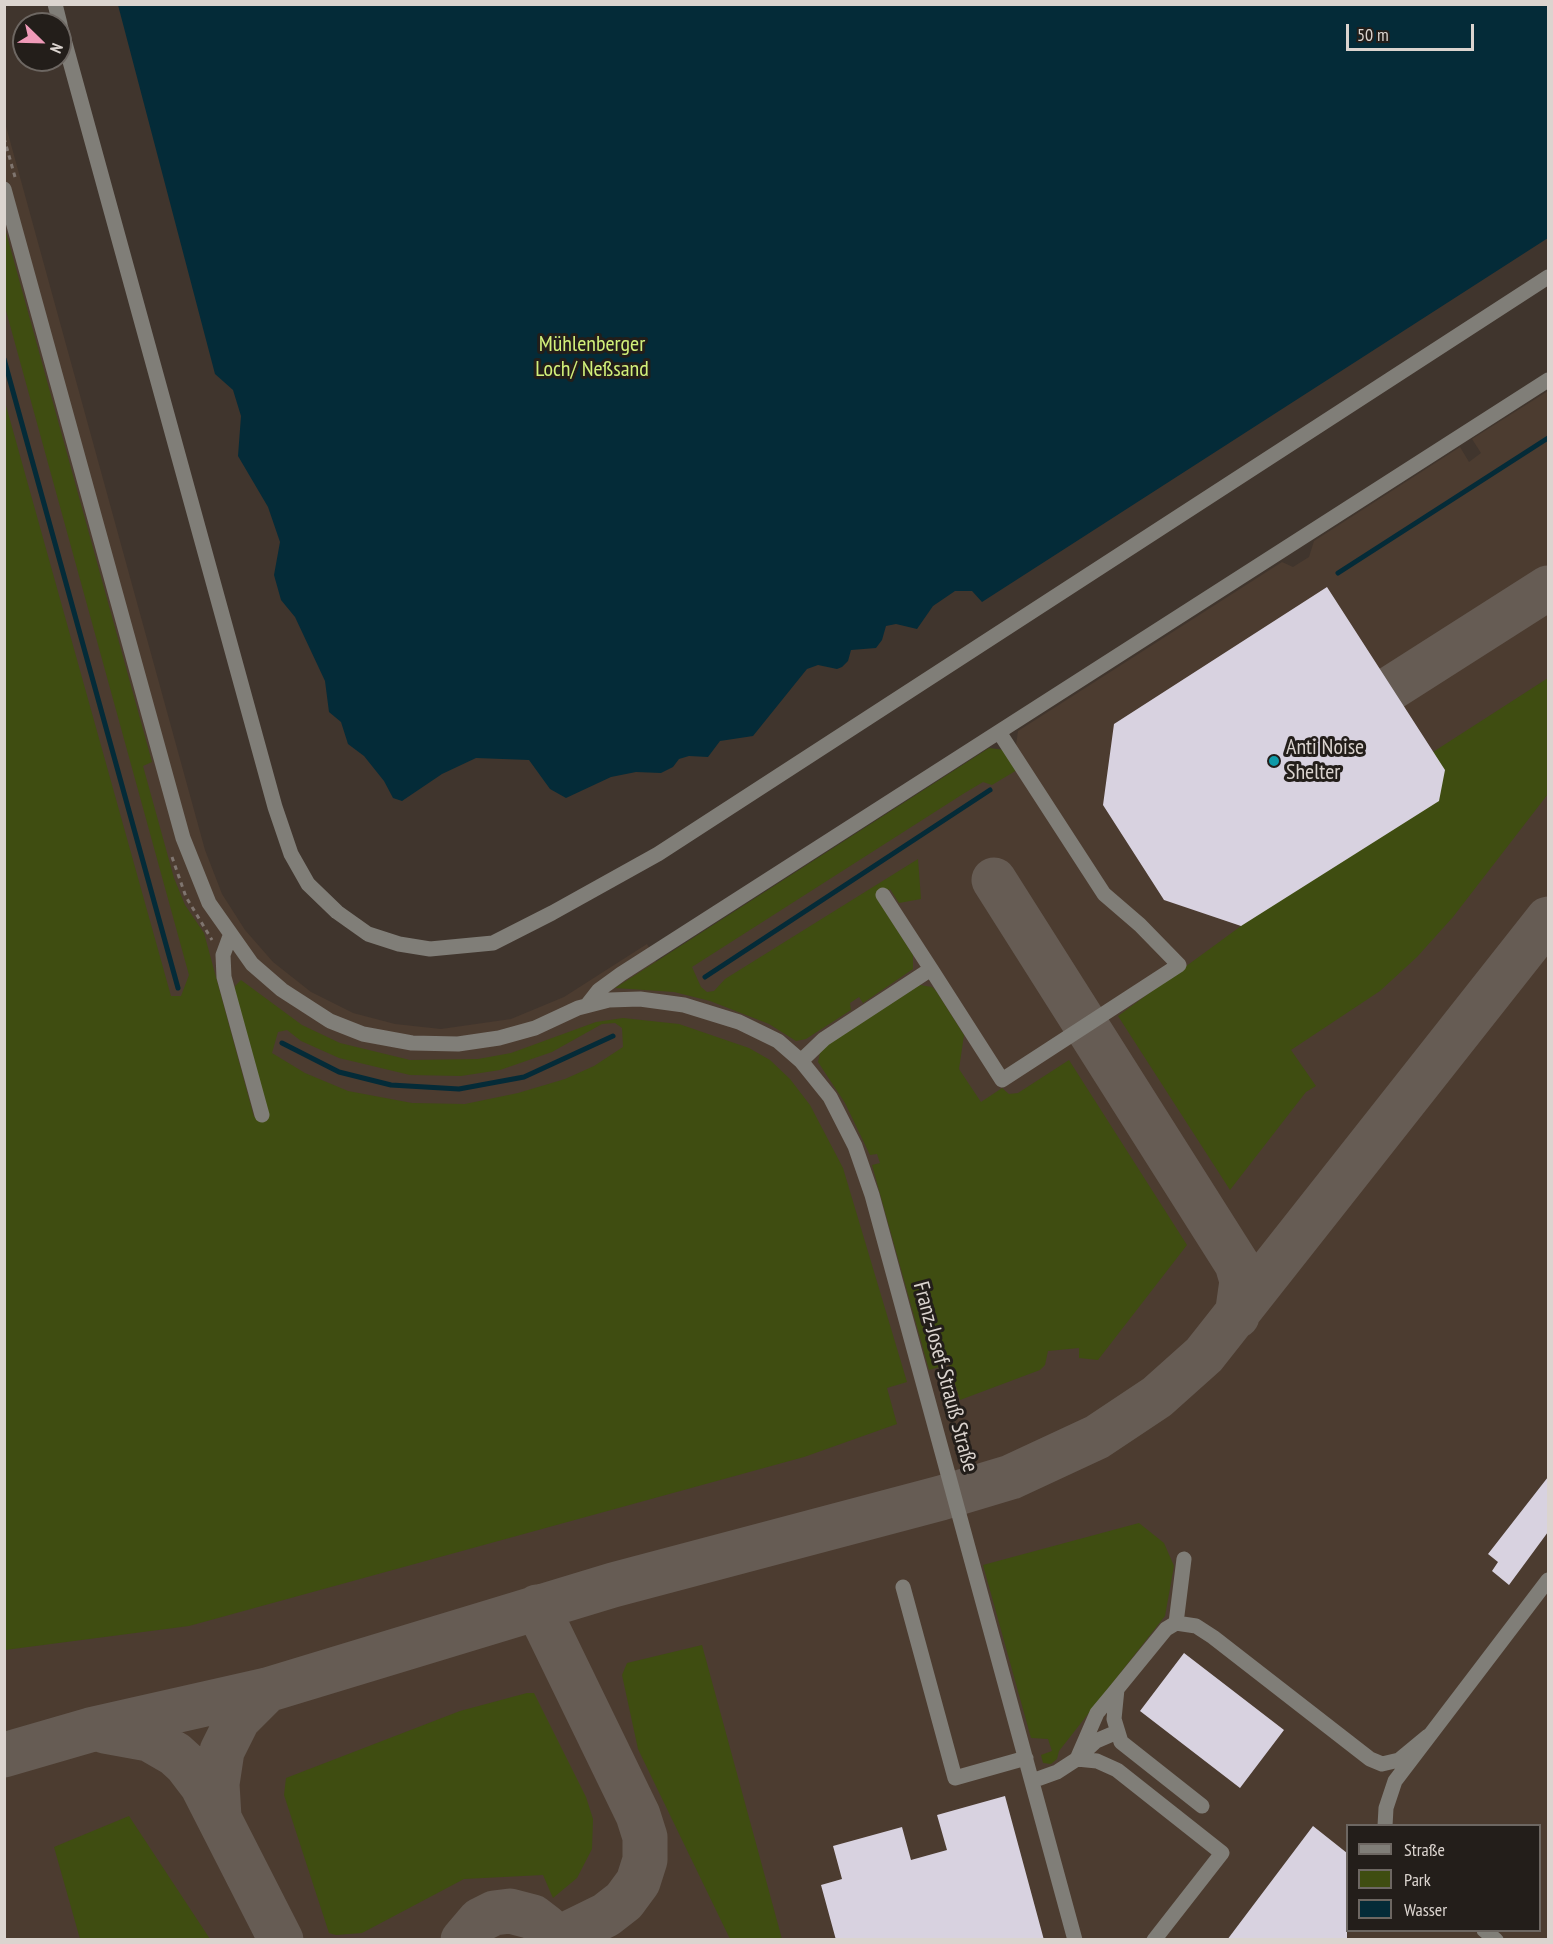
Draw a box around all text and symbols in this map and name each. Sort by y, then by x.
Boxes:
north arrow [12,12,72,72]
scale bar [1349,12,1476,50]
text: 50 m [1357,23,1389,46]
text: N [46,40,68,56]
park label: Mühlenberger Loch/ Neßsand [535,332,649,384]
place label: Anti Noise Shelter [1286,735,1364,786]
marker: Anti Noise Shelter [1267,754,1281,768]
street label: Franz-Josef-Strauß Straße [907,1279,983,1475]
legend [1346,1824,1541,1932]
text: Straße [1404,1838,1445,1861]
text: Park [1404,1868,1431,1891]
text: Wasser [1404,1898,1447,1921]

